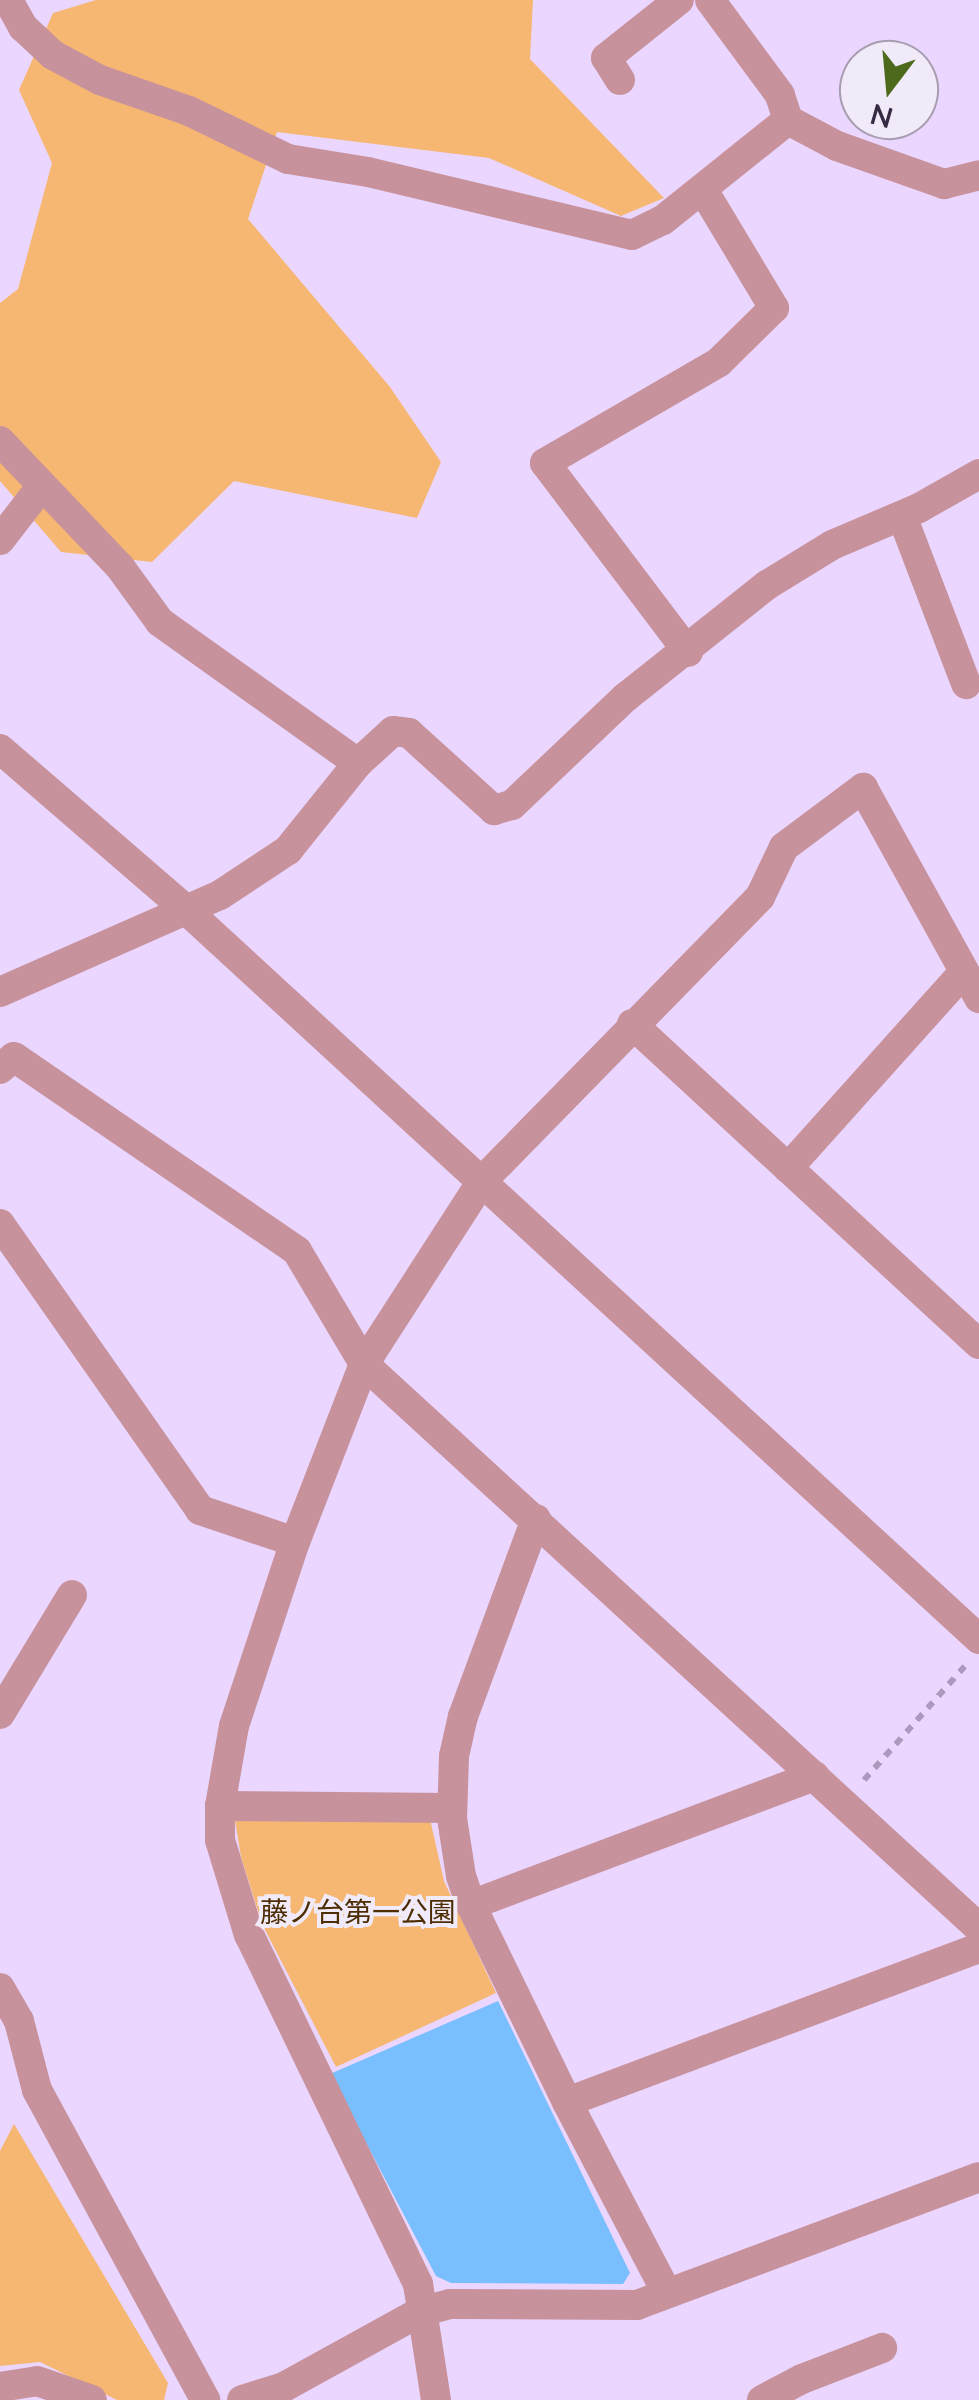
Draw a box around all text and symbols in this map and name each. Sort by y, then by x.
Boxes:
north arrow [839,40,939,140]
text: N [866,98,896,136]
park label: 藤ノ台第一公園 [260,1894,456,1928]

